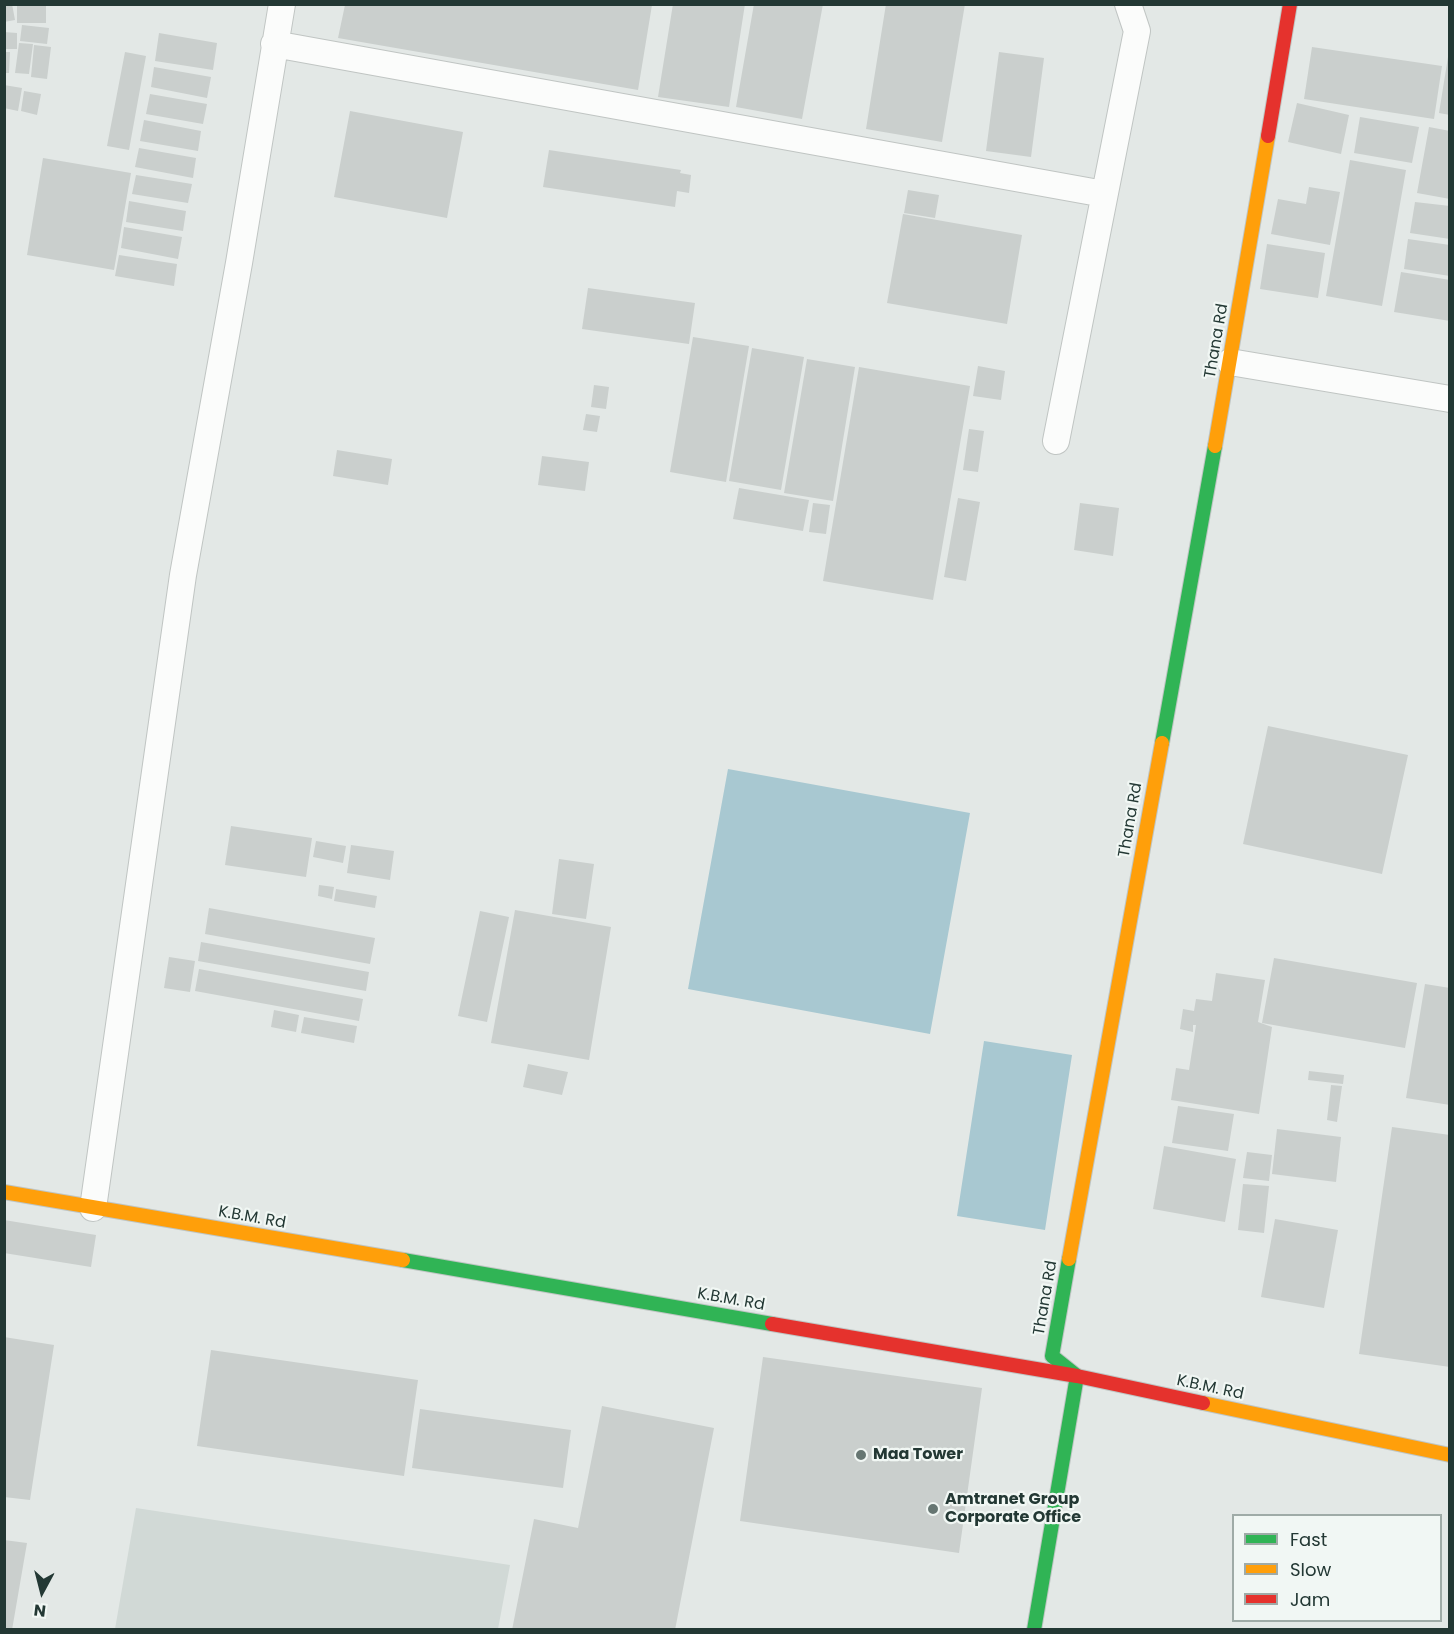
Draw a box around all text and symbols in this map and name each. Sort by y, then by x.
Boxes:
street label: Thana Rd [1201,302,1233,380]
street label: Thana Rd [1115,781,1147,859]
street label: K.B.M. Rd [217,1203,287,1233]
street label: Thana Rd [1030,1259,1062,1337]
street label: K.B.M. Rd [696,1285,766,1315]
street label: K.B.M. Rd [1175,1372,1245,1404]
place label: Maa Tower [873,1445,963,1465]
marker: Maa Tower [854,1448,868,1462]
place label: Amtranet Group Corporate Office [945,1490,1081,1528]
marker: Amtranet Group Corporate Office [926,1502,940,1516]
legend [1232,1514,1442,1622]
text: Fast [1290,1527,1327,1552]
text: Slow [1290,1557,1331,1582]
north arrow [12,1562,72,1622]
text: Jam [1290,1587,1330,1612]
text: N [32,1598,47,1623]

